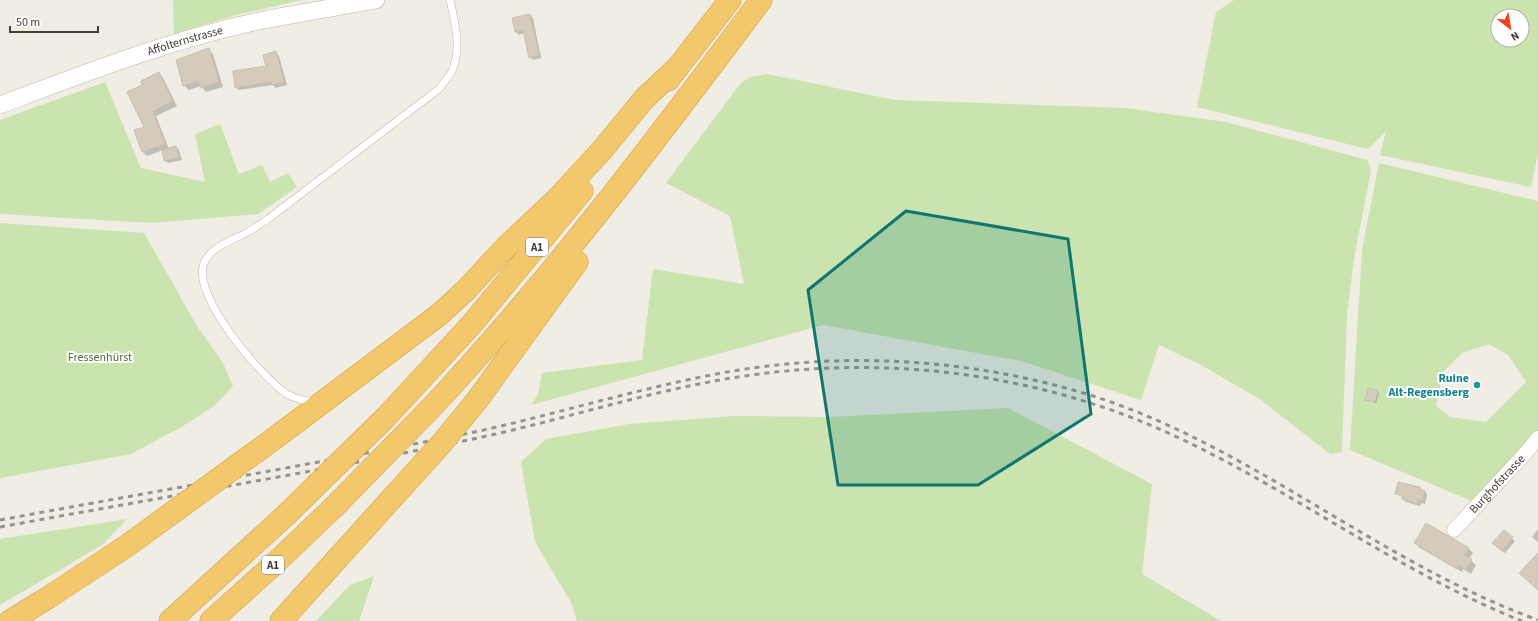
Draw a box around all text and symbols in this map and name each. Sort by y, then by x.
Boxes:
scale bar [10,8,98,34]
north arrow [1490,8,1530,48]
text: 50 m [16,14,40,31]
street label: Affolternstrasse [145,22,225,60]
text: N [1508,28,1522,44]
road number: A1 [526,238,548,256]
park label: Fressenhürst [68,349,132,366]
place label: Ruine Alt-Regensberg [1387,370,1470,401]
marker: Ruine Alt-Regensberg [1472,380,1482,390]
street label: Burghofstrasse [1466,451,1529,518]
road number: A1 [262,556,284,574]

